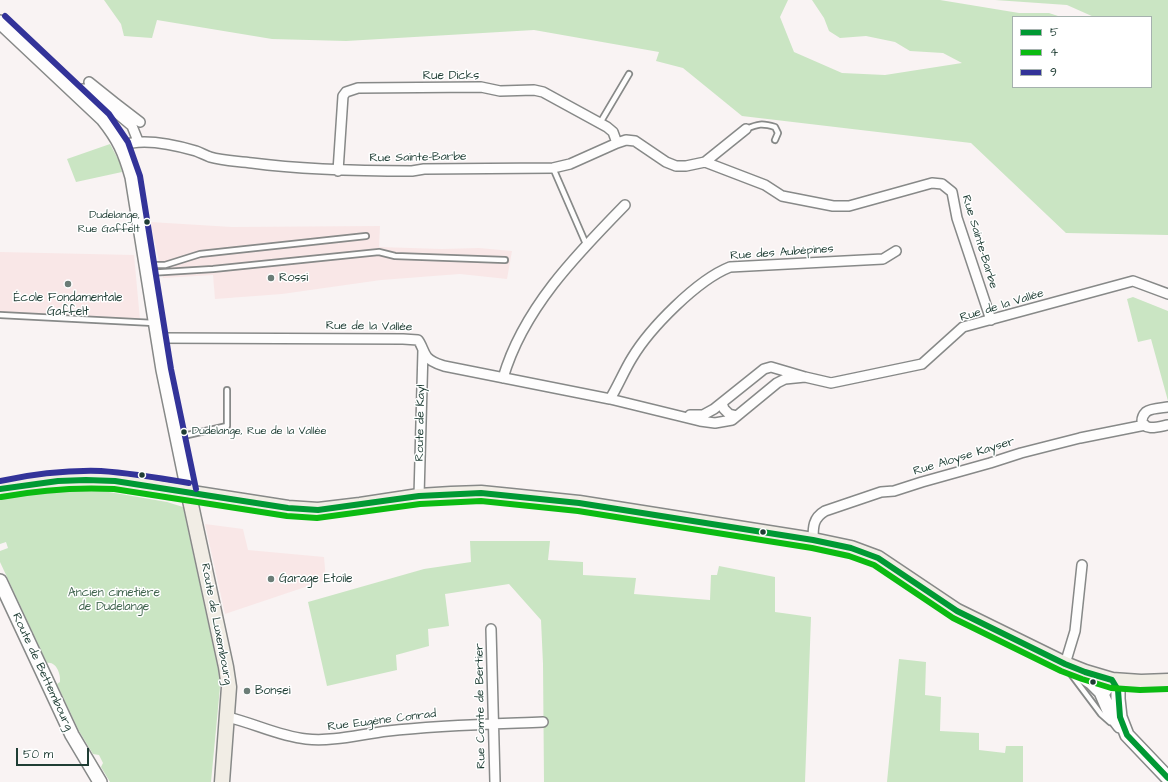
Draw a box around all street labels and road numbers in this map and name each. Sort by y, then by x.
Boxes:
street label: Rue Dicks [423,69,479,83]
street label: Rue Sainte-Barbe [369,150,467,166]
street label: Rue Sainte-Barbe [958,193,1000,291]
street label: Rue des Aubépines [730,242,834,264]
street label: Rue de la Vallée [958,286,1046,326]
street label: Rue de la Vallée [326,319,412,335]
street label: Route de Kayl [413,384,429,462]
street label: Rue Aloyse Kayser [912,435,1016,479]
street label: Route de Luxembourg [197,562,235,686]
street label: Route de Bettembourg [8,611,76,733]
street label: Rue Comte de Bertier [473,643,489,769]
street label: Rue Eugène Conrad [327,707,437,735]

